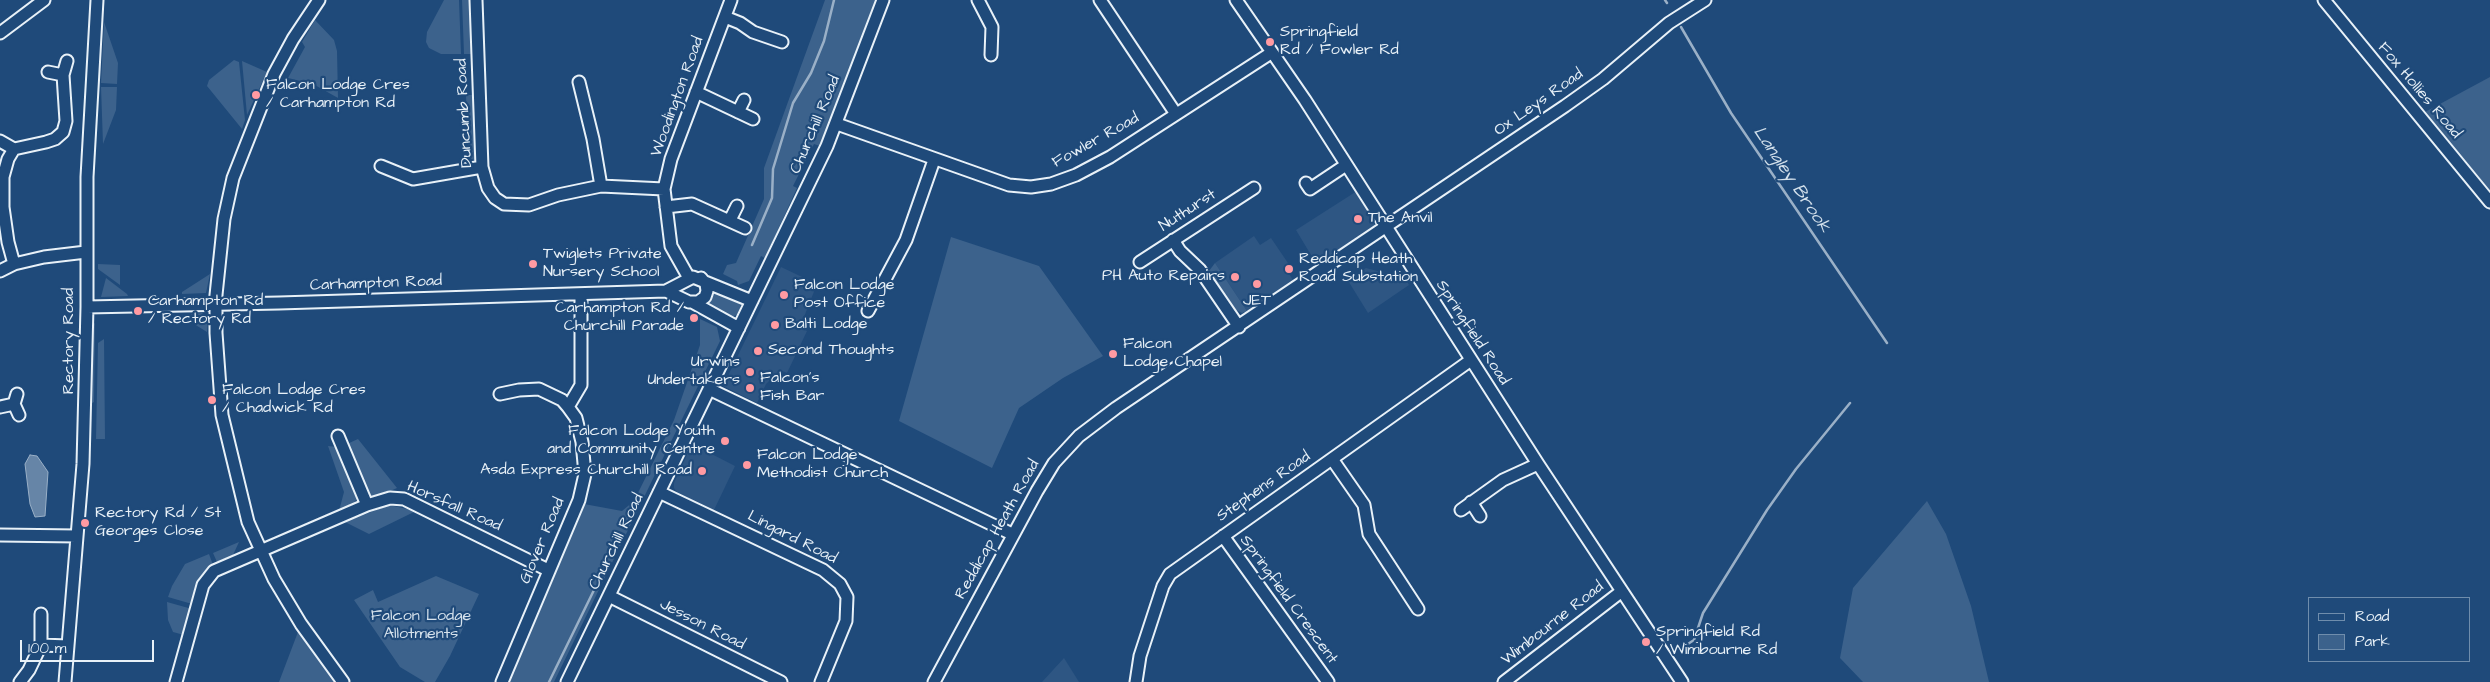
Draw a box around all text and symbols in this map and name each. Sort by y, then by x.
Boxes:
place label: Springfield Rd / Fowler Rd [1280,23,1399,61]
street label: Woodington Road [647,34,709,160]
marker: Springfield Rd / Fowler Rd [1264,36,1276,48]
street label: Fox Hollies Road [2373,39,2465,143]
street label: Duncumb Road [453,58,477,168]
street label: Ox Leys Road [1491,65,1587,141]
street label: Churchill Road [787,73,845,177]
place label: Falcon Lodge Cres / Carhampton Rd [266,76,410,114]
marker: Falcon Lodge Cres / Carhampton Rd [250,89,262,101]
street label: Fowler Road [1049,109,1143,173]
water label: Langley Brook [1747,123,1835,237]
street label: Nuthurst [1156,186,1220,236]
place label: The Anvil [1368,209,1432,229]
marker: The Anvil [1352,213,1364,225]
place label: Twiglets Private Nursery School [543,245,662,283]
place label: Reddicap Heath Road Substation [1299,250,1418,288]
marker: Twiglets Private Nursery School [527,258,539,270]
marker: Reddicap Heath Road Substation [1283,263,1295,275]
place label: PH Auto Repairs [1102,267,1225,287]
marker: PH Auto Repairs [1229,271,1241,283]
street label: Carhampton Road [310,272,442,296]
place label: Falcon Lodge Post Office [794,276,894,314]
street label: Springfield Road [1431,277,1513,389]
marker: JET [1251,278,1263,290]
street label: Rectory Road [60,288,80,394]
marker: Falcon Lodge Post Office [778,289,790,301]
place label: Carhampton Rd / Rectory Rd [148,292,263,330]
place label: JET [1243,292,1271,312]
place label: Carhampton Rd / Churchill Parade [555,299,684,337]
marker: Carhampton Rd / Rectory Rd [132,305,144,317]
marker: Carhampton Rd / Churchill Parade [688,312,700,324]
place label: Balti Lodge [785,315,868,335]
marker: Balti Lodge [769,319,781,331]
place label: Falcon Lodge Chapel [1123,335,1222,373]
place label: Second Thoughts [768,341,894,361]
marker: Second Thoughts [752,345,764,357]
marker: Falcon Lodge Chapel [1107,348,1119,360]
place label: Urwins Undertakers [647,353,740,391]
marker: Urwins Undertakers [744,366,756,378]
place label: Falcon's Fish Bar [760,369,824,407]
place label: Falcon Lodge Cres / Chadwick Rd [222,381,366,419]
marker: Falcon's Fish Bar [744,382,756,394]
marker: Falcon Lodge Cres / Chadwick Rd [206,394,218,406]
place label: Falcon Lodge Youth and Community Centre [547,422,715,460]
marker: Falcon Lodge Youth and Community Centre [719,435,731,447]
place label: Falcon Lodge Methodist Church [757,446,888,484]
street label: Stephens Road [1213,448,1315,526]
street label: Reddicap Heath Road [952,457,1044,603]
marker: Falcon Lodge Methodist Church [741,459,753,471]
place label: Asda Express Churchill Road [480,461,692,481]
marker: Asda Express Churchill Road [696,465,708,477]
street label: Horsfall Road [404,478,504,536]
street label: Churchill Road [585,491,649,593]
street label: Glover Road [516,495,570,587]
place label: Rectory Rd / St Georges Close [95,504,221,542]
street label: Lingard Road [744,507,840,569]
marker: Rectory Rd / St Georges Close [79,517,91,529]
street label: Springfield Crescent [1235,532,1341,668]
street label: Wimbourne Road [1498,578,1608,670]
street label: Jesson Road [656,595,748,655]
legend [2308,597,2470,662]
text: Road [2355,606,2389,627]
park label: Falcon Lodge Allotments [371,607,471,645]
place label: Springfield Rd / Wimbourne Rd [1656,623,1777,661]
scale bar [22,630,156,662]
text: Park [2355,631,2390,652]
marker: Springfield Rd / Wimbourne Rd [1640,636,1652,648]
text: 100 m [28,638,67,659]

